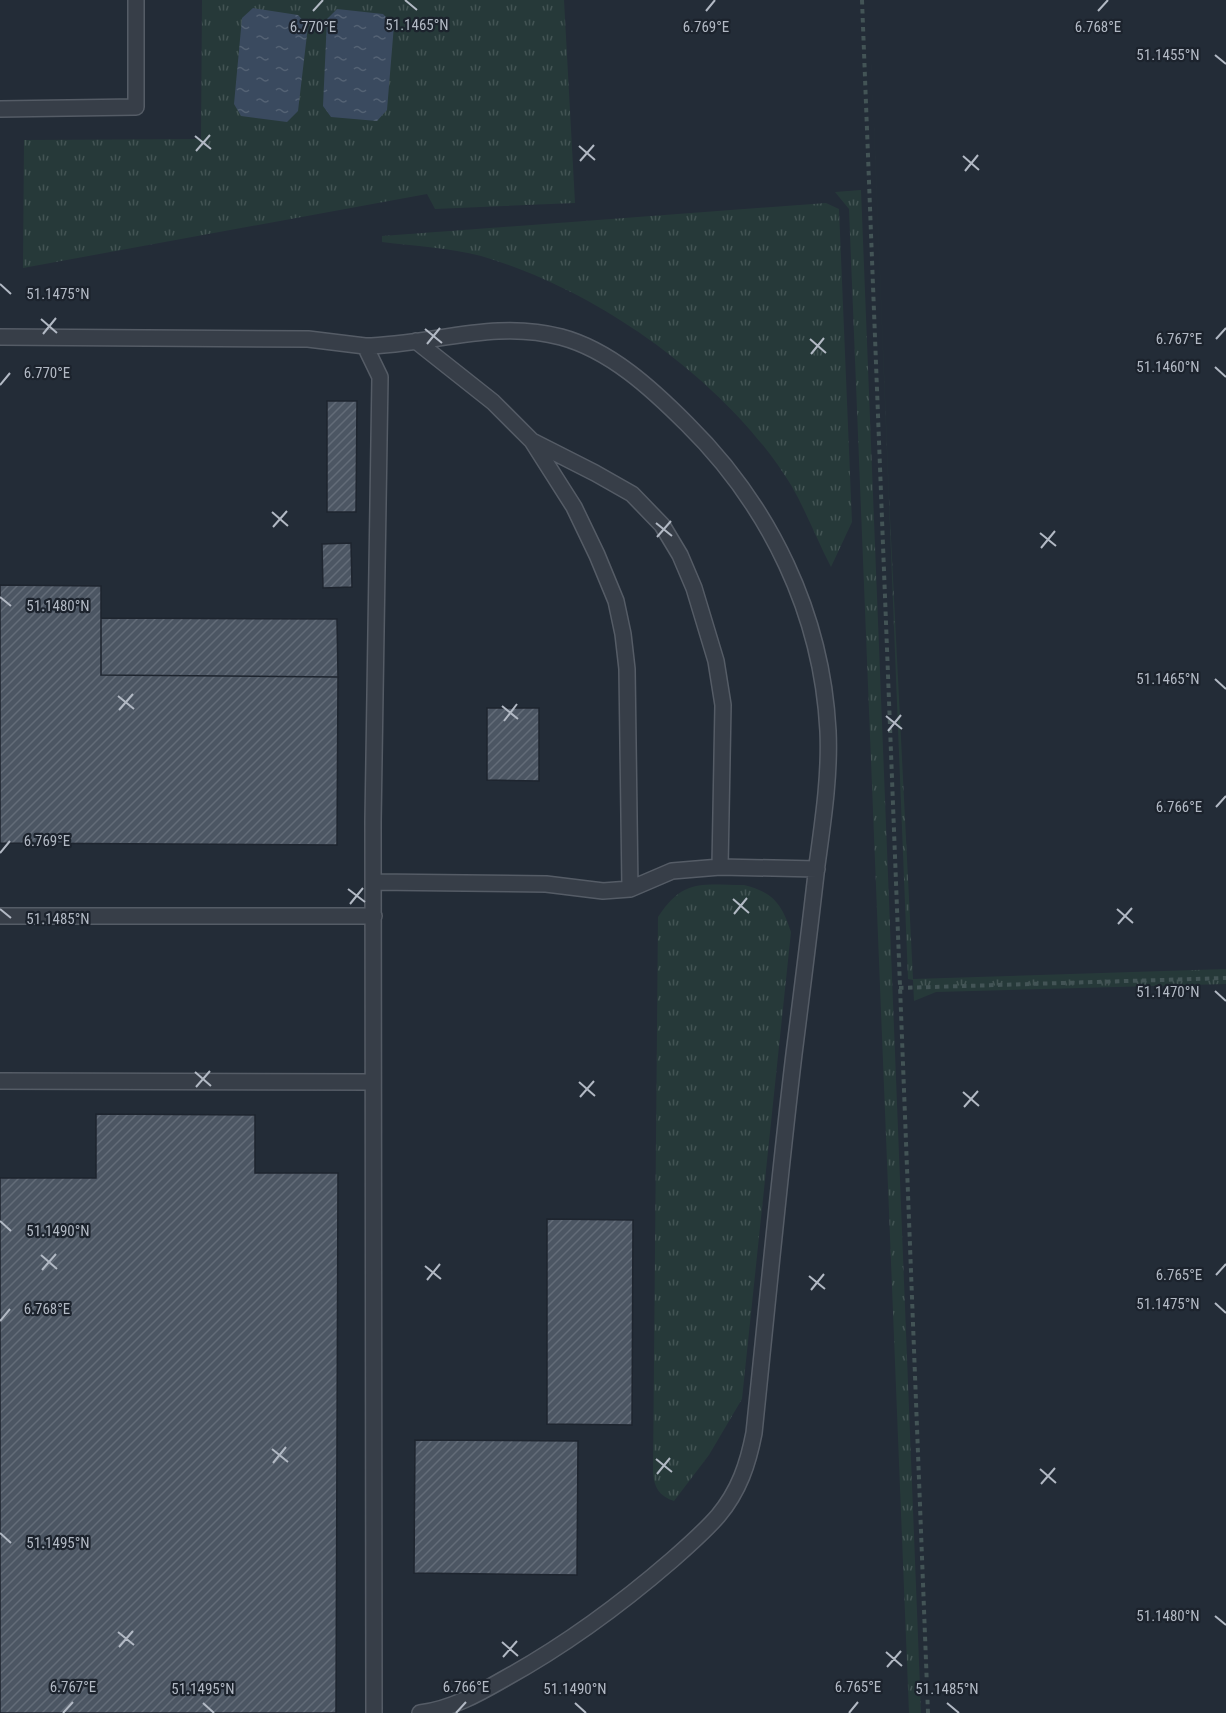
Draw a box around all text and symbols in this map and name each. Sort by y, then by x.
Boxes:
text: 51.1465°N [385,16,449,34]
text: 6.770°E [290,18,336,36]
text: 6.769°E [683,18,729,36]
text: 6.768°E [1075,18,1121,36]
text: 51.1455°N [1136,46,1200,64]
text: 51.1475°N [26,285,90,303]
text: 6.767°E [1156,330,1202,348]
text: 51.1460°N [1136,358,1200,376]
text: 6.770°E [24,364,70,382]
text: 51.1480°N [26,597,90,615]
text: 51.1465°N [1136,670,1200,688]
text: 6.766°E [1156,798,1202,816]
text: 6.769°E [24,832,70,850]
text: 51.1485°N [26,910,90,928]
text: 51.1470°N [1136,983,1200,1001]
text: 51.1490°N [26,1222,90,1240]
text: 6.765°E [1156,1266,1202,1284]
text: 51.1475°N [1136,1295,1200,1313]
text: 6.768°E [24,1300,70,1318]
text: 51.1495°N [26,1534,90,1552]
text: 51.1480°N [1136,1607,1200,1625]
text: 6.767°E [50,1678,96,1696]
text: 6.766°E [443,1678,489,1696]
text: 6.765°E [835,1678,881,1696]
text: 51.1495°N [171,1680,235,1698]
text: 51.1490°N [543,1680,607,1698]
text: 51.1485°N [915,1680,979,1698]

